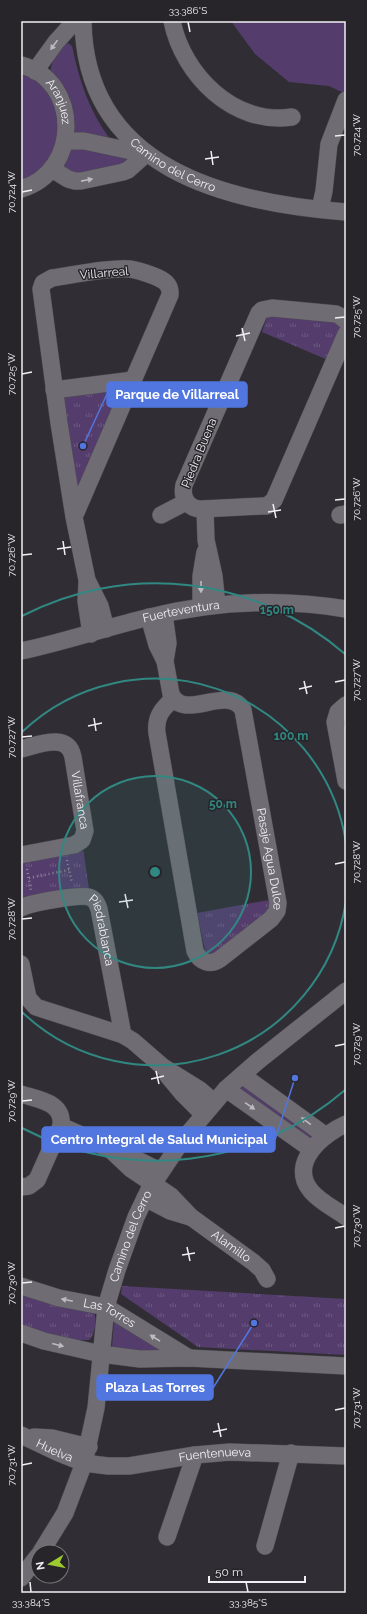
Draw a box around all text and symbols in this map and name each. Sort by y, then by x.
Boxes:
text: 33.386°S [169,5,207,16]
one-way arrow [50,40,58,51]
street label: Aranjuez [43,76,73,125]
text: 70.724°W [351,113,362,156]
street label: Camino del Cerro [127,135,218,195]
text: 70.724°W [6,170,17,213]
one-way arrow [81,176,94,182]
street label: Villarreal [79,264,130,282]
text: 70.725°W [351,295,362,338]
text: 70.725°W [6,352,17,395]
callout: Parque de Villarreal [107,382,247,407]
text: Parque de Villarreal [115,387,240,402]
street label: Piedra Buena [179,416,219,490]
text: 70.726°W [351,477,362,520]
text: 70.726°W [6,533,17,576]
one-way arrow [198,581,204,594]
street label: Fuerteventura [141,598,220,626]
text: 150 m [260,603,294,617]
text: 70.727°W [351,658,362,701]
text: 70.727°W [6,715,17,758]
text: 100 m [274,729,308,743]
street label: Villafranca [68,770,92,830]
text: 50 m [209,797,237,811]
street label: Pasaje Agua Dulce [254,807,285,911]
text: 70.728°W [351,840,362,883]
centre of rings [148,865,162,879]
street label: Piedrablanca [86,892,117,967]
text: 70.728°W [6,897,17,940]
text: 70.729°W [351,1022,362,1065]
text: 70.729°W [6,1079,17,1122]
one-way arrow [245,1102,256,1110]
one-way arrow [300,1117,311,1125]
callout: Centro Integral de Salud Municipal [42,1127,275,1152]
text: Centro Integral de Salud Municipal [51,1132,268,1147]
street label: Camino del Cerro [107,1188,155,1284]
text: 70.730°W [351,1204,362,1247]
street label: Alamillo [209,1227,254,1265]
text: 70.730°W [6,1261,17,1304]
street label: Las Torres [82,1296,138,1331]
one-way arrow [61,1297,73,1303]
one-way arrow [150,1334,160,1342]
one-way arrow [52,1342,65,1348]
callout: Plaza Las Torres [97,1375,213,1400]
text: Plaza Las Torres [105,1380,205,1395]
text: 70.731°W [351,1387,362,1428]
street label: Huelva [34,1436,75,1465]
text: 70.731°W [6,1444,17,1485]
street label: Fuentenueva [178,1445,251,1465]
north arrow [30,1544,70,1584]
scale bar [209,1558,305,1584]
text: N [34,1560,48,1571]
text: 50 m [215,1565,243,1579]
text: 33.384°S [12,1597,50,1608]
text: 33.385°S [229,1597,267,1608]

